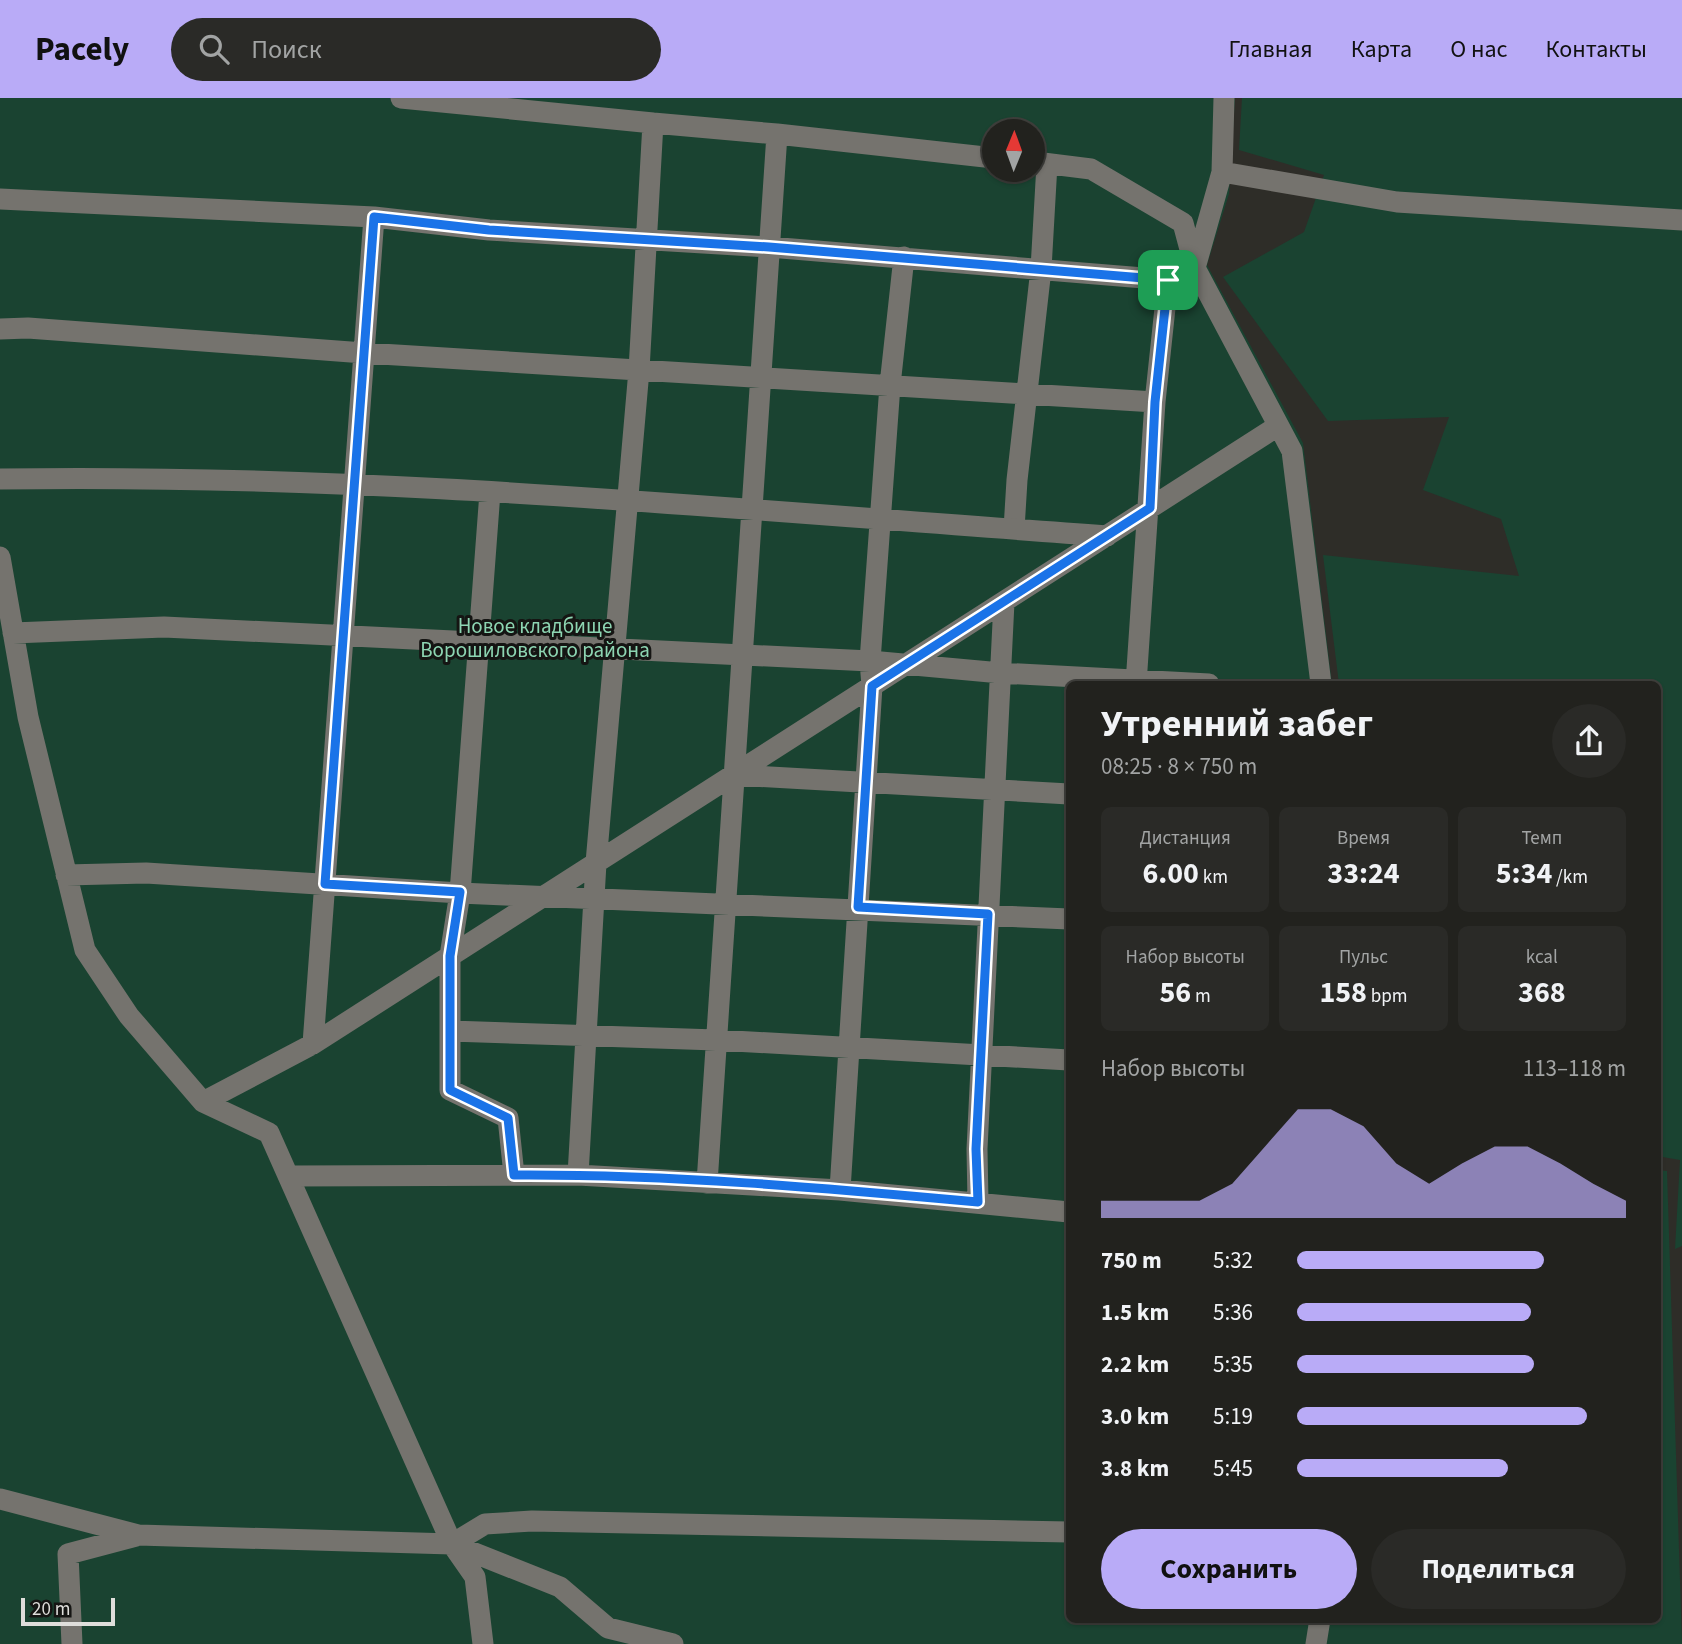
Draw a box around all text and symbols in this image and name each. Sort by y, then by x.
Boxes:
search box [171,18,661,81]
text: Pacely [35,26,129,73]
icon: search [195,30,233,68]
text: Поиск [251,31,322,68]
text: Главная [1228,32,1313,67]
text: Карта [1351,32,1412,67]
text: О нас [1450,32,1507,67]
text: Контакты [1545,32,1647,67]
north arrow [982,119,1045,182]
map controls [982,119,1045,182]
pin [1138,250,1198,310]
icon: arrive [1149,261,1187,299]
park label: Новое кладбище Ворошиловского района [420,611,650,665]
text: Утренний забег [1101,697,1373,751]
button: share [1552,704,1626,778]
text: 08:25 · 8 × 750 m [1101,750,1257,783]
text: Дистанция [1140,825,1231,852]
text: Время [1337,825,1390,852]
text: Темп [1521,825,1562,852]
text: 6.00 [1142,852,1199,895]
text: 33:24 [1327,852,1400,895]
text: 5:34 [1496,852,1552,895]
text: km [1199,864,1228,891]
text: /km [1552,864,1588,891]
text: Набор высоты [1126,944,1245,971]
text: Пульс [1339,944,1388,971]
text: kcal [1526,944,1558,971]
text: 56 [1160,971,1191,1014]
text: 158 [1319,971,1367,1014]
text: 368 [1518,971,1566,1014]
text: m [1191,983,1211,1010]
text: bpm [1367,983,1408,1010]
text: Набор высоты [1101,1052,1245,1085]
text: 113–118 m [1523,1052,1626,1085]
text: 750 m [1101,1244,1162,1277]
text: 5:32 [1213,1244,1253,1277]
text: 1.5 km [1101,1296,1169,1329]
text: 5:36 [1213,1296,1253,1329]
text: 2.2 km [1101,1348,1169,1381]
text: 5:35 [1213,1348,1253,1381]
text: 3.0 km [1101,1400,1169,1433]
text: 5:19 [1213,1400,1253,1433]
text: 3.8 km [1101,1452,1169,1485]
text: 5:45 [1213,1452,1253,1485]
button: Сохранить [1101,1529,1357,1609]
button: Поделиться [1371,1529,1626,1609]
scale bar [21,1595,116,1627]
text: 20 m [32,1596,70,1623]

